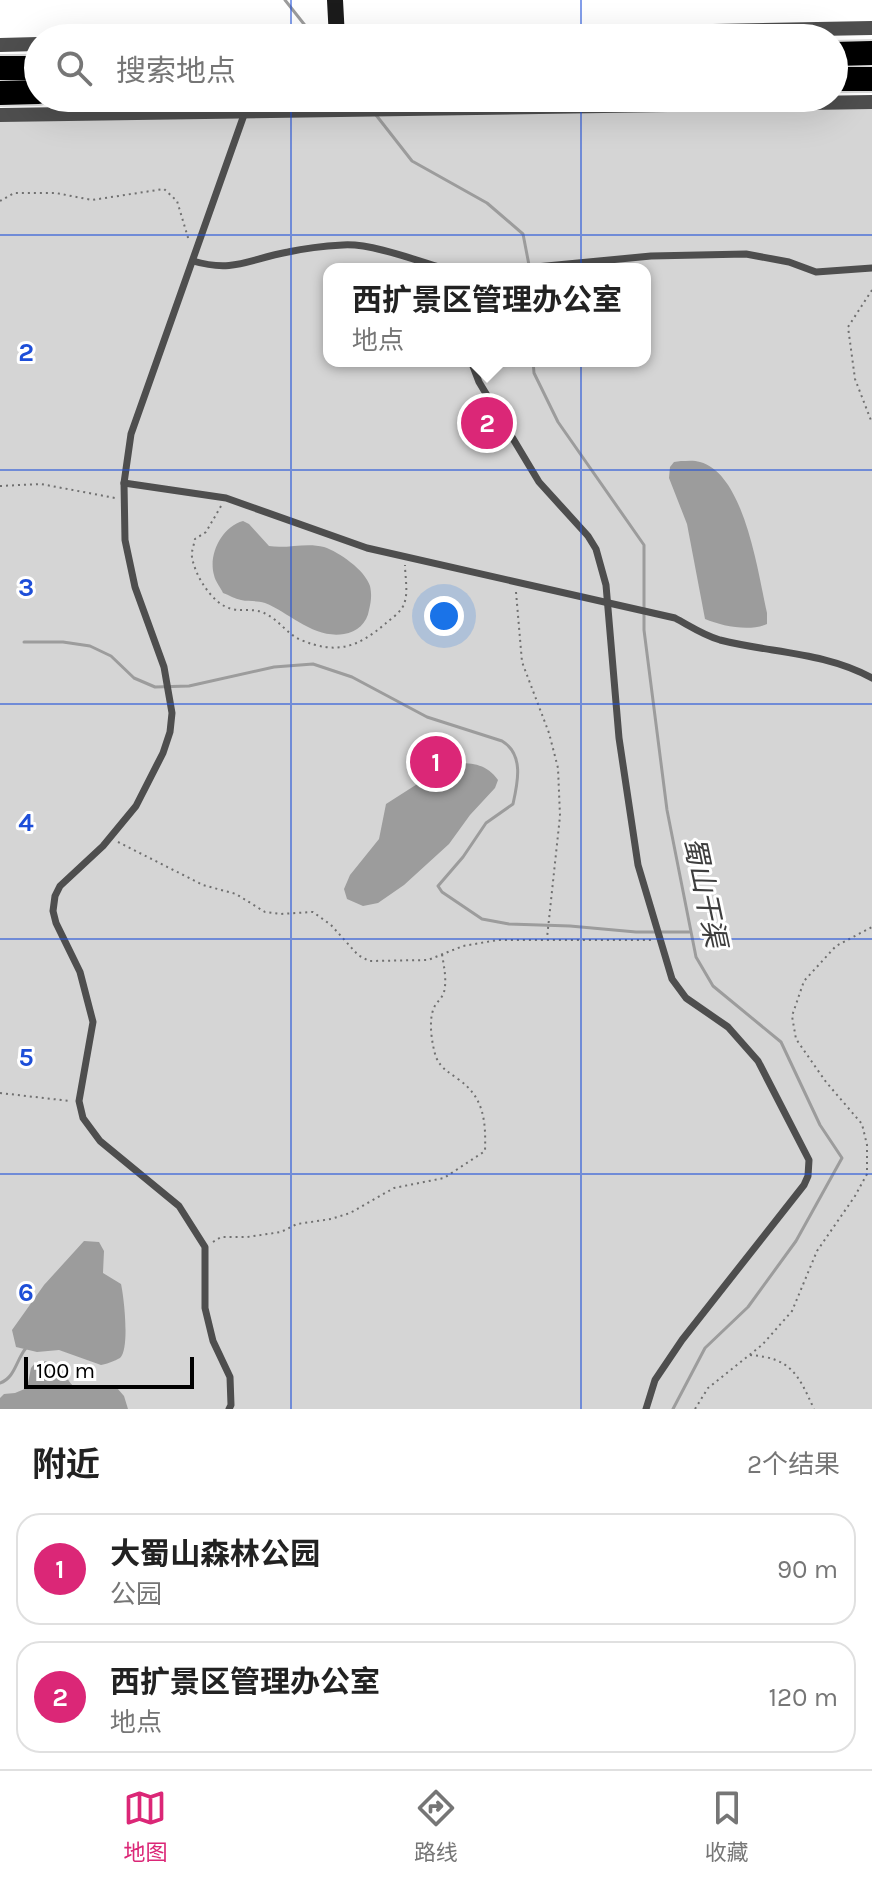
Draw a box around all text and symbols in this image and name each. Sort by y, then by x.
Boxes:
search box [24,24,848,112]
icon: search [52,46,96,90]
text: 搜索地点 [116,53,236,89]
popup [323,263,651,367]
text: 西扩景区管理办公室 [352,282,622,318]
text: 地点 [352,325,404,356]
text: 2 [18,337,34,368]
pin: 2 [461,393,513,453]
text: 3 [18,572,34,603]
your location [424,596,464,636]
pin: 1 [410,732,462,792]
text: 4 [18,807,34,838]
water label: 蜀山干渠 [677,834,734,954]
text: 5 [18,1042,34,1073]
text: 6 [18,1277,34,1308]
scale bar [24,1353,194,1389]
text: 100 m [36,1358,95,1384]
text: 附近 [32,1445,100,1485]
text: 2个结果 [747,1449,840,1480]
text: 大蜀山森林公园 [110,1536,320,1572]
text: 1 [55,1554,65,1585]
text: 90 m [777,1554,838,1585]
text: 公园 [110,1579,162,1610]
text: 西扩景区管理办公室 [110,1664,380,1700]
text: 2 [52,1682,68,1713]
text: 120 m [768,1682,838,1713]
text: 地点 [110,1707,162,1738]
tab: 地图 [123,1786,167,1866]
tab: 路线 [414,1786,458,1866]
tab: 收藏 [705,1786,749,1866]

